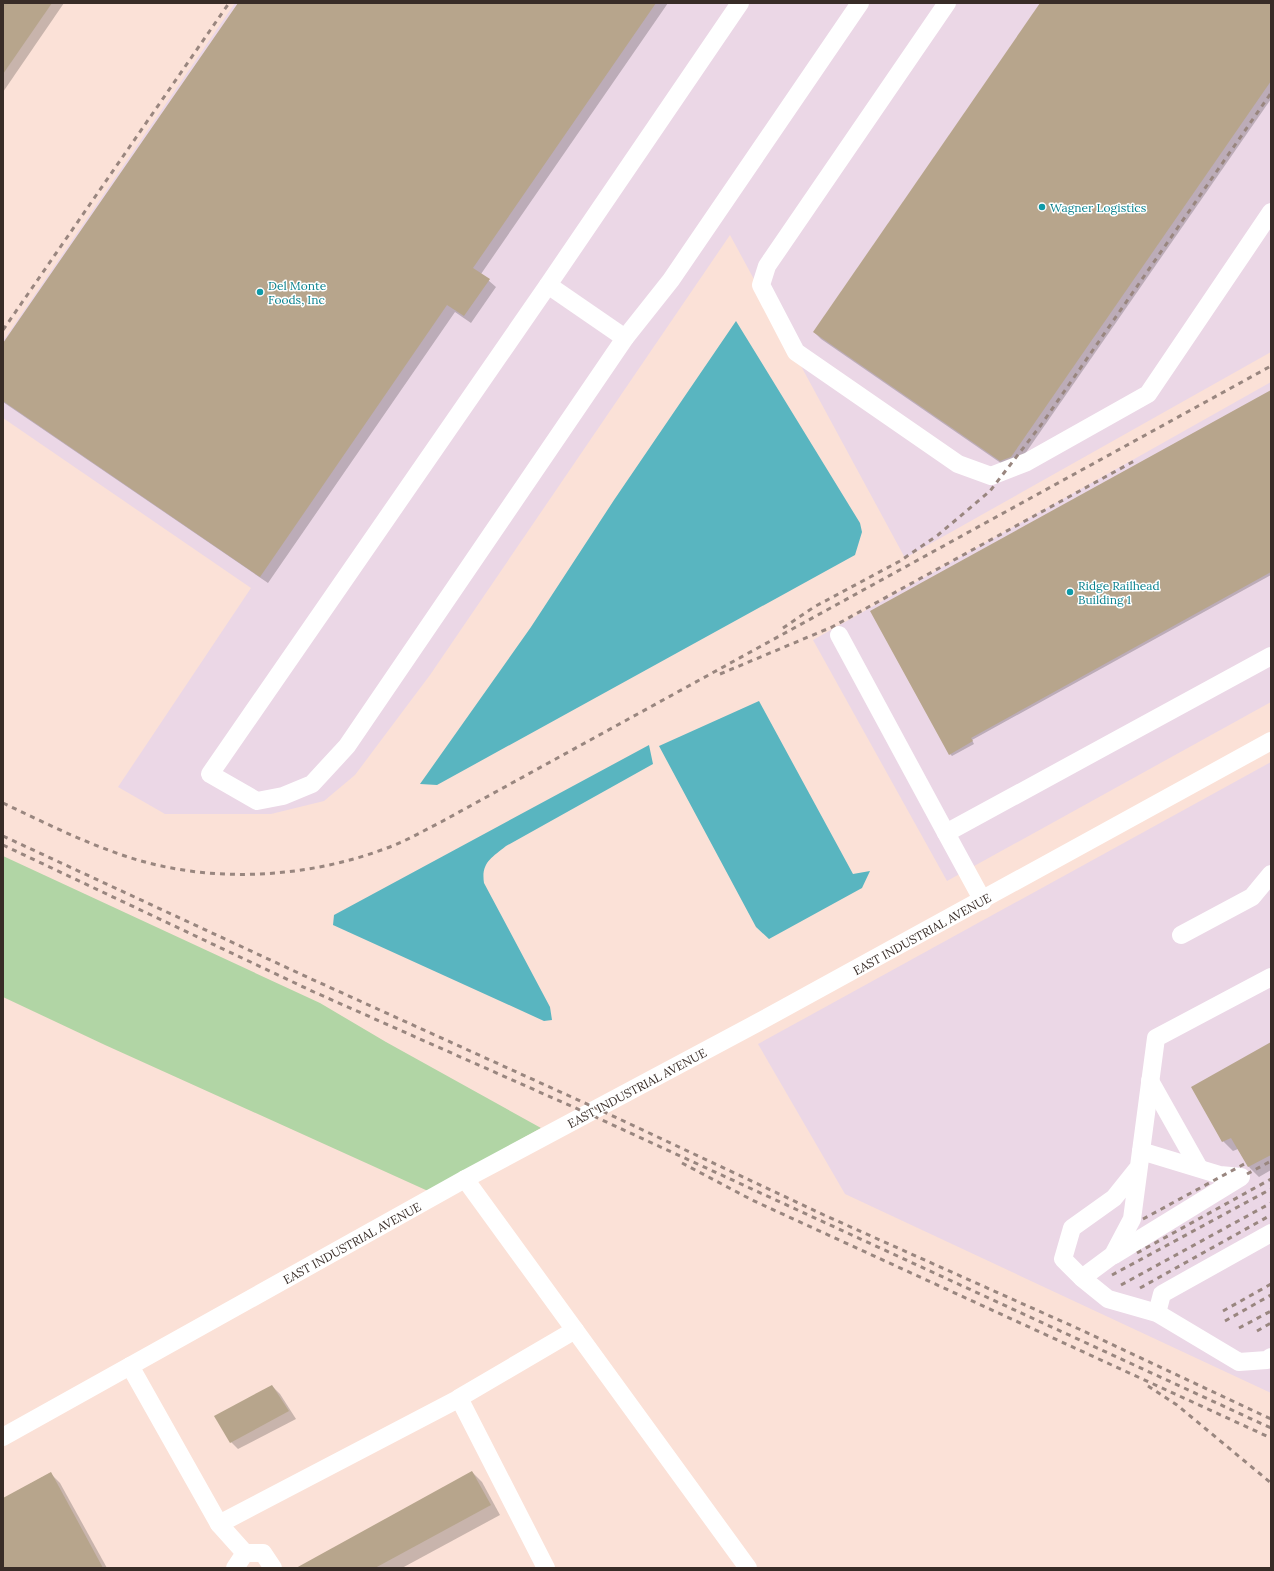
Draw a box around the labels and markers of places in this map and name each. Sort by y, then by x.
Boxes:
place label: Wagner Logistics [1050,200,1147,215]
marker: Wagner Logistics [1037,202,1047,212]
place label: Del Monte Foods, Inc [268,278,327,307]
marker: Del Monte Foods, Inc [255,287,265,297]
place label: Ridge Railhead Building 1 [1078,578,1160,607]
marker: Ridge Railhead Building 1 [1065,587,1075,597]

